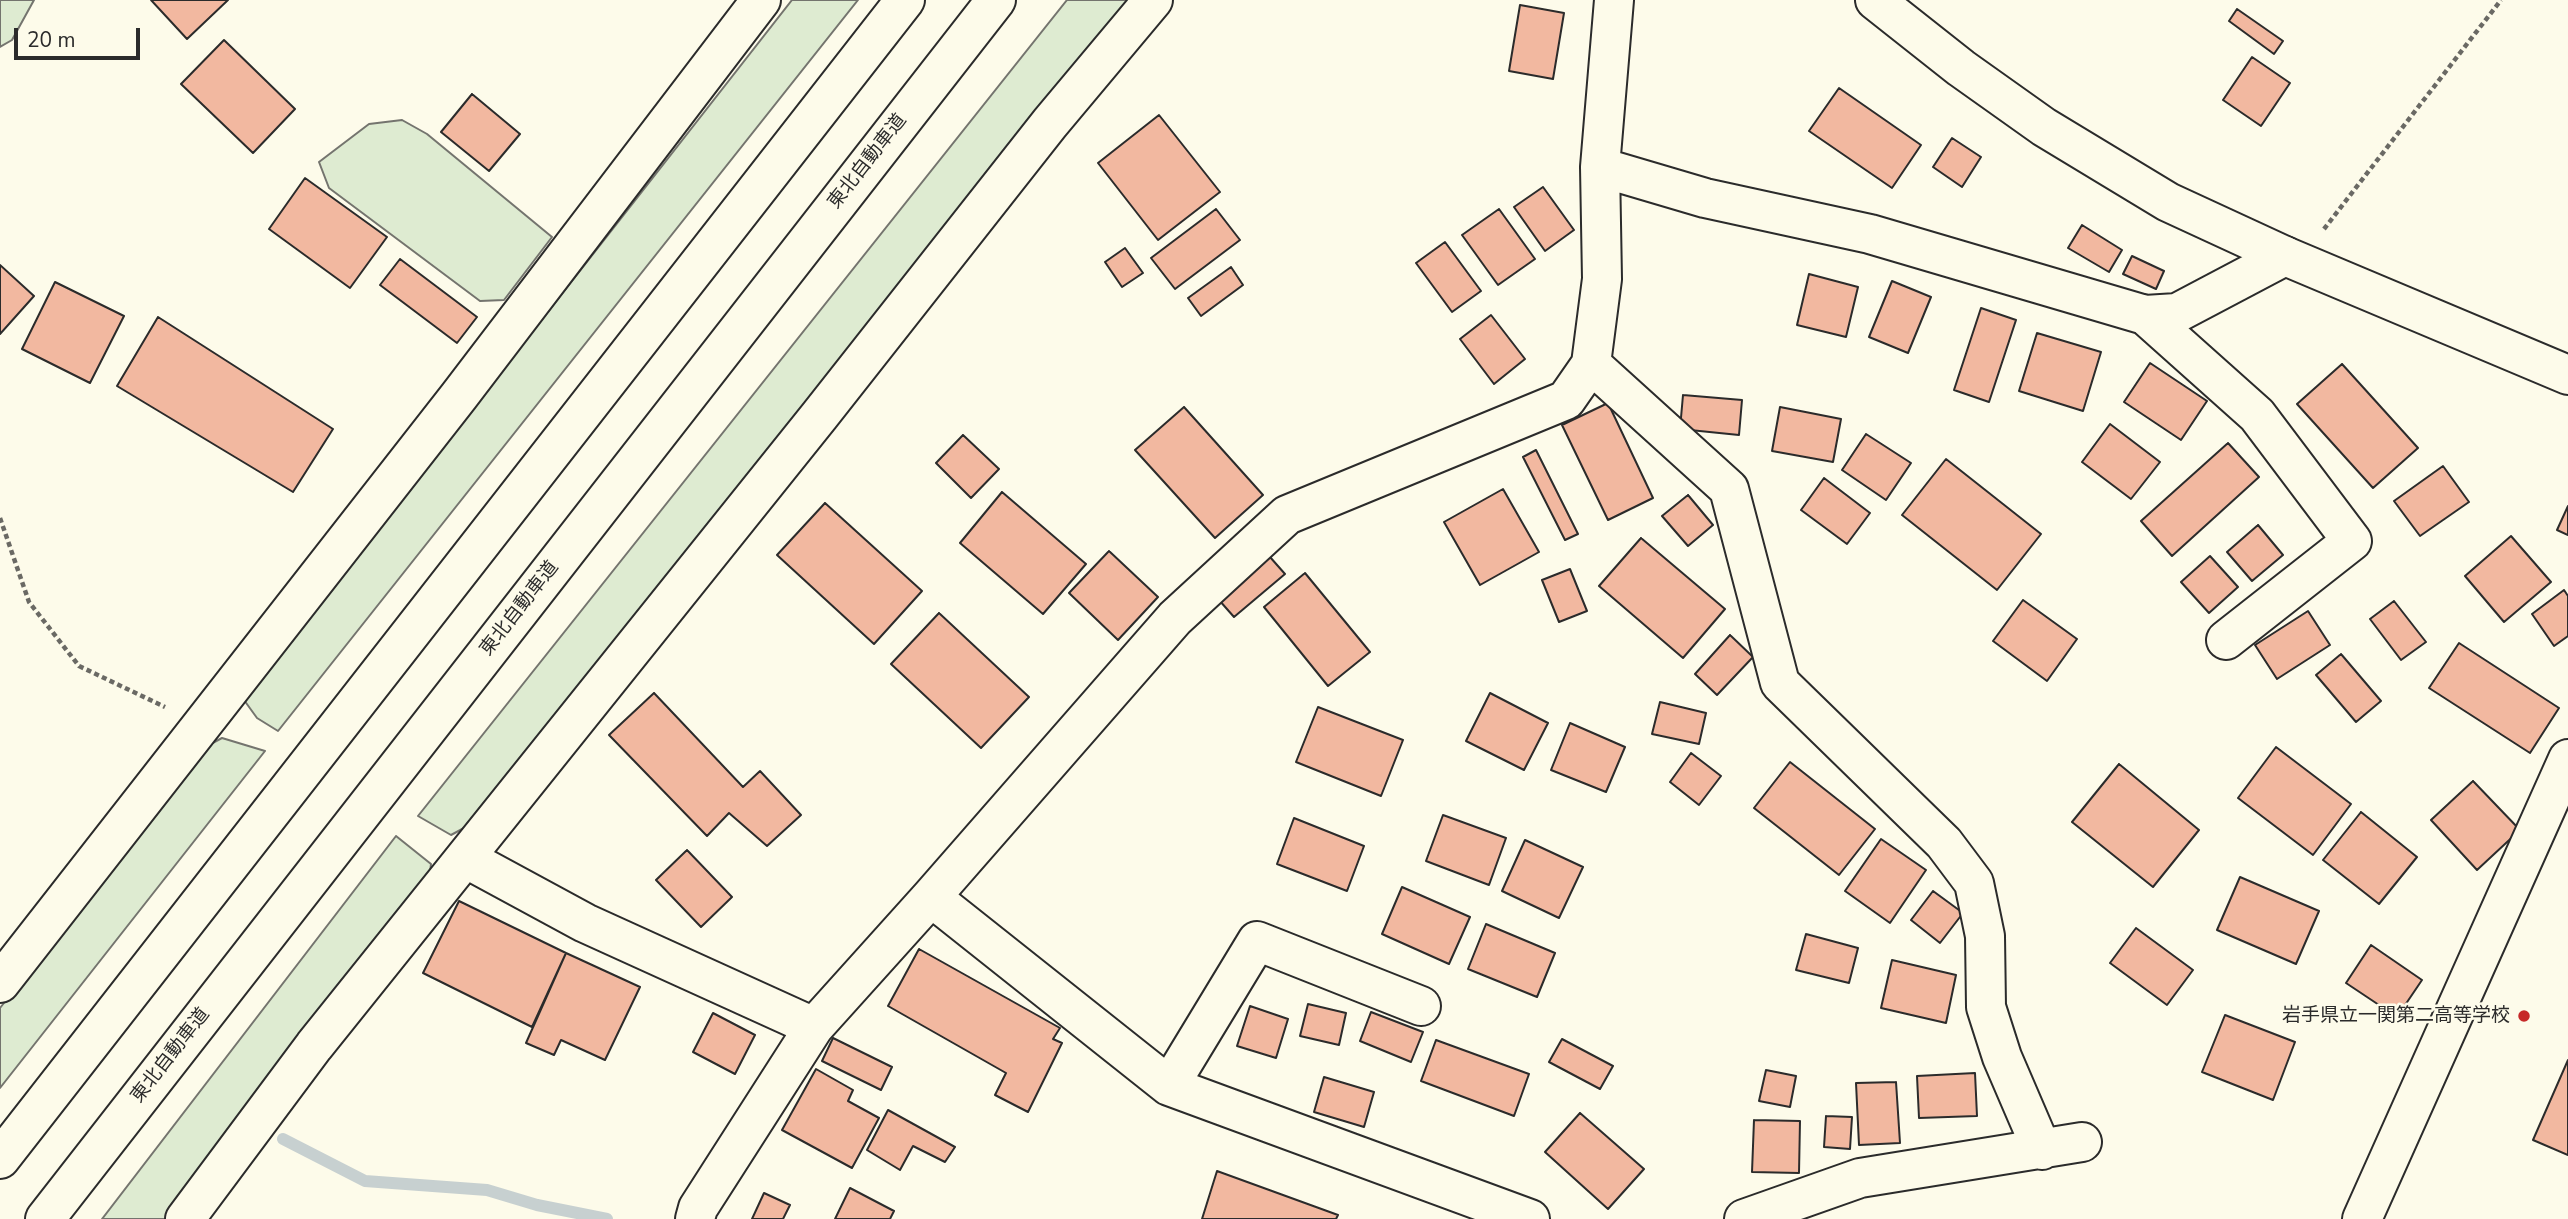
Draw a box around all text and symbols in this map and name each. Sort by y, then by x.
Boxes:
scale bar [18,14,144,58]
text: 20 m [27,26,76,54]
street label: 東北自動車道 [824,110,912,214]
street label: 東北自動車道 [476,557,564,661]
street label: 東北自動車道 [127,1004,215,1108]
place label: 岩手県立一関第二高等学校 [2282,1005,2510,1027]
marker: 岩手県立一関第二高等学校 [2516,1008,2532,1024]

